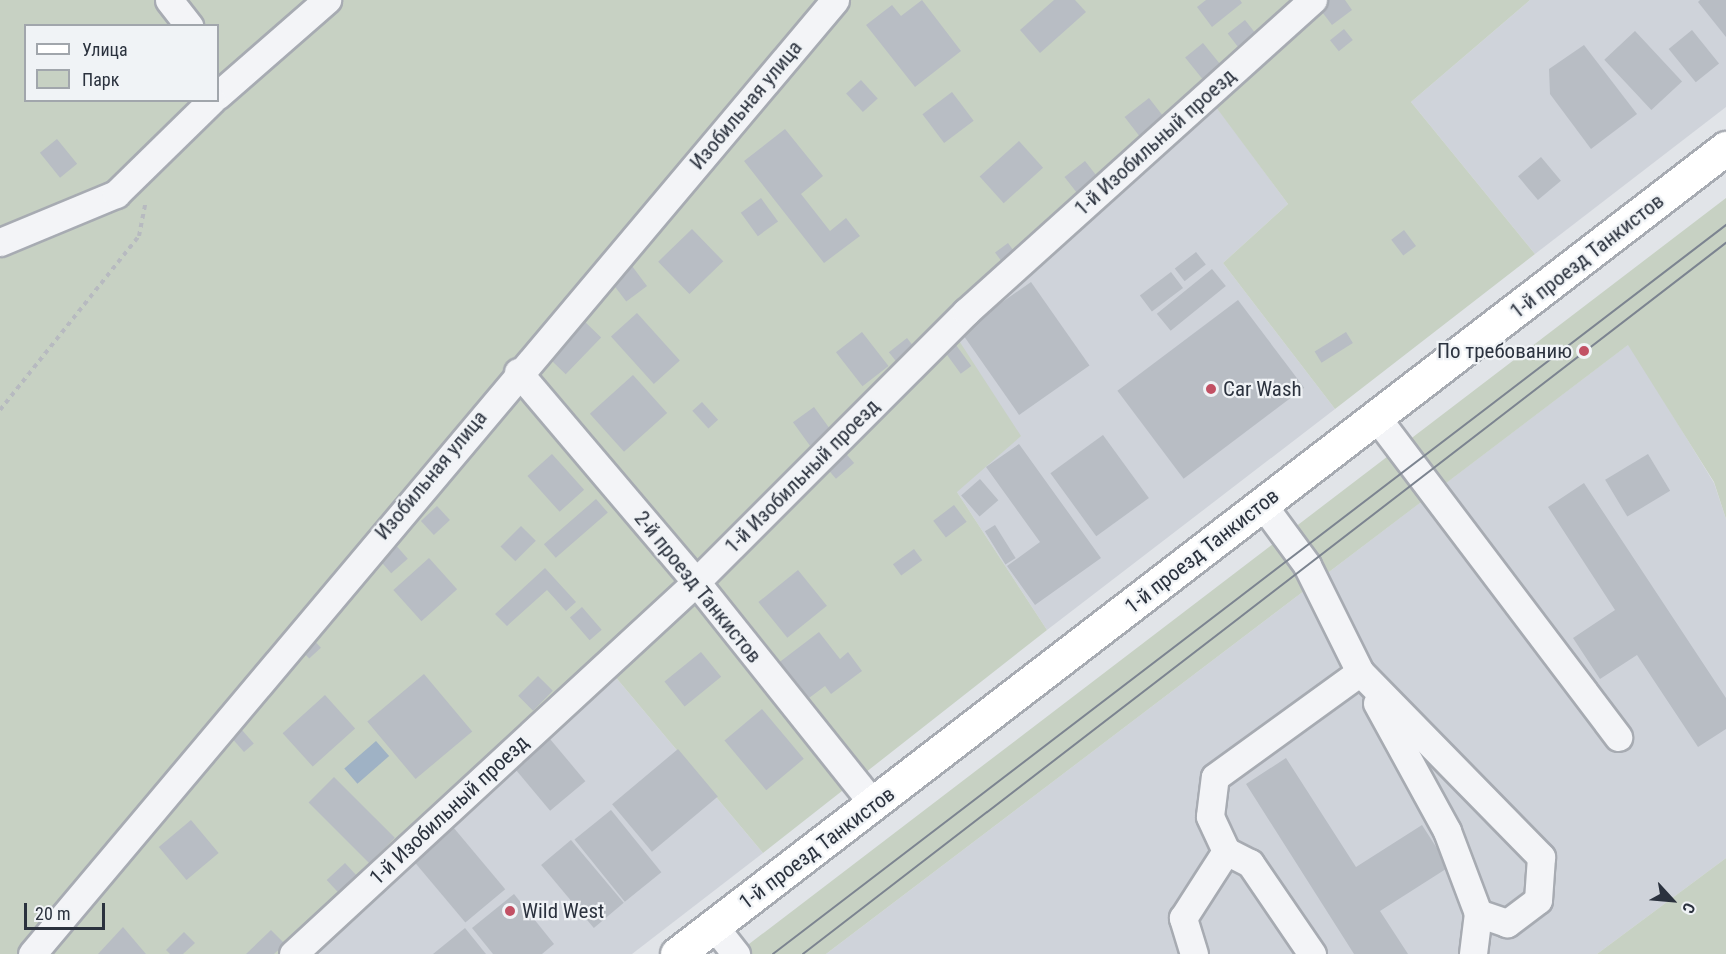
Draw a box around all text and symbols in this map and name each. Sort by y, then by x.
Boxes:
legend [24,24,219,102]
street label: Изобильная улица [685,35,807,175]
text: Улица [82,39,128,60]
street label: 1-й Изобильный проезд [1069,63,1241,221]
text: Парк [82,69,119,90]
street label: 1-й проезд Танкистов [1505,188,1669,324]
place label: По требованию [1437,338,1572,364]
marker: По требованию [1577,344,1591,358]
place label: Car Wash [1223,376,1302,402]
marker: Car Wash [1204,382,1218,396]
street label: 1-й Изобильный проезд [720,394,884,558]
street label: Изобильная улица [370,405,492,545]
street label: 1-й проезд Танкистов [1120,483,1284,619]
street label: 2-й проезд Танкистов [629,506,767,668]
street label: 1-й Изобильный проезд [364,730,534,890]
street label: 1-й проезд Танкистов [734,781,900,915]
north arrow [1642,870,1702,930]
scale bar [27,891,108,929]
place label: Wild West [522,898,604,924]
text: С [1678,900,1699,916]
text: 20 m [35,903,70,924]
marker: Wild West [503,904,517,918]

